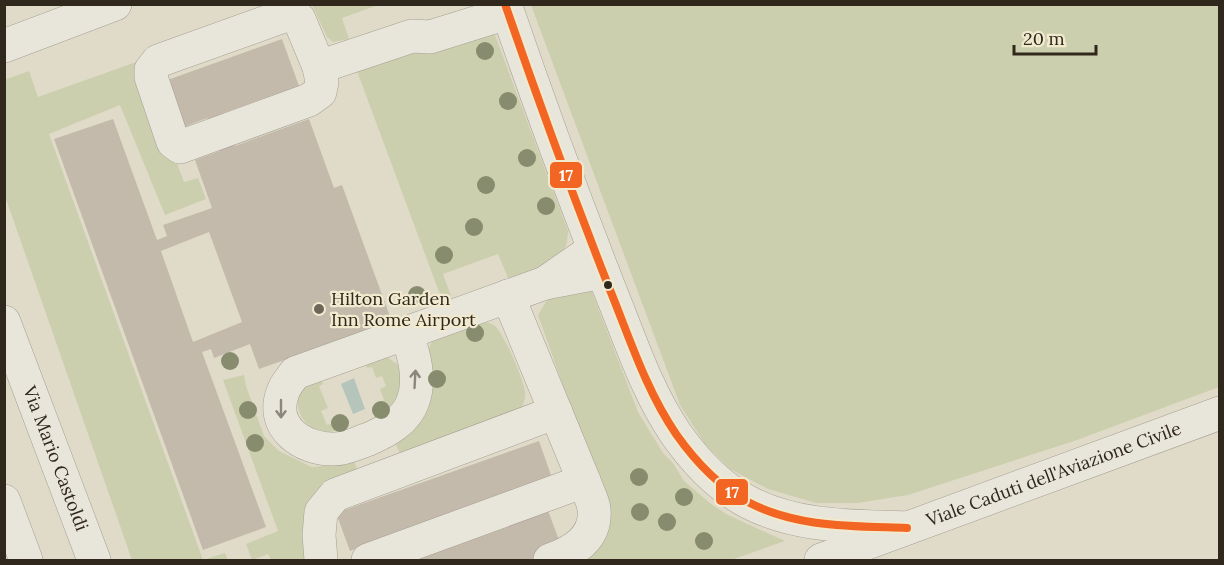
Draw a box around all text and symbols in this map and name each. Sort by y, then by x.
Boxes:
scale bar [1014,18,1096,56]
text: 20 m [1023,27,1065,50]
line badge: 17 [549,161,583,189]
text: 17 [559,165,573,185]
unlabelled marker [602,279,614,291]
place label: Hilton Garden Inn Rome Airport [331,287,476,331]
marker: Hilton Garden Inn Rome Airport [312,302,326,316]
one-way arrow [410,370,421,389]
street label: Via Mario Castoldi [18,382,94,534]
one-way arrow [275,398,287,418]
street label: Viale Caduti dell'Aviazione Civile [922,416,1184,532]
line badge: 17 [715,478,749,506]
text: 17 [725,482,739,502]

